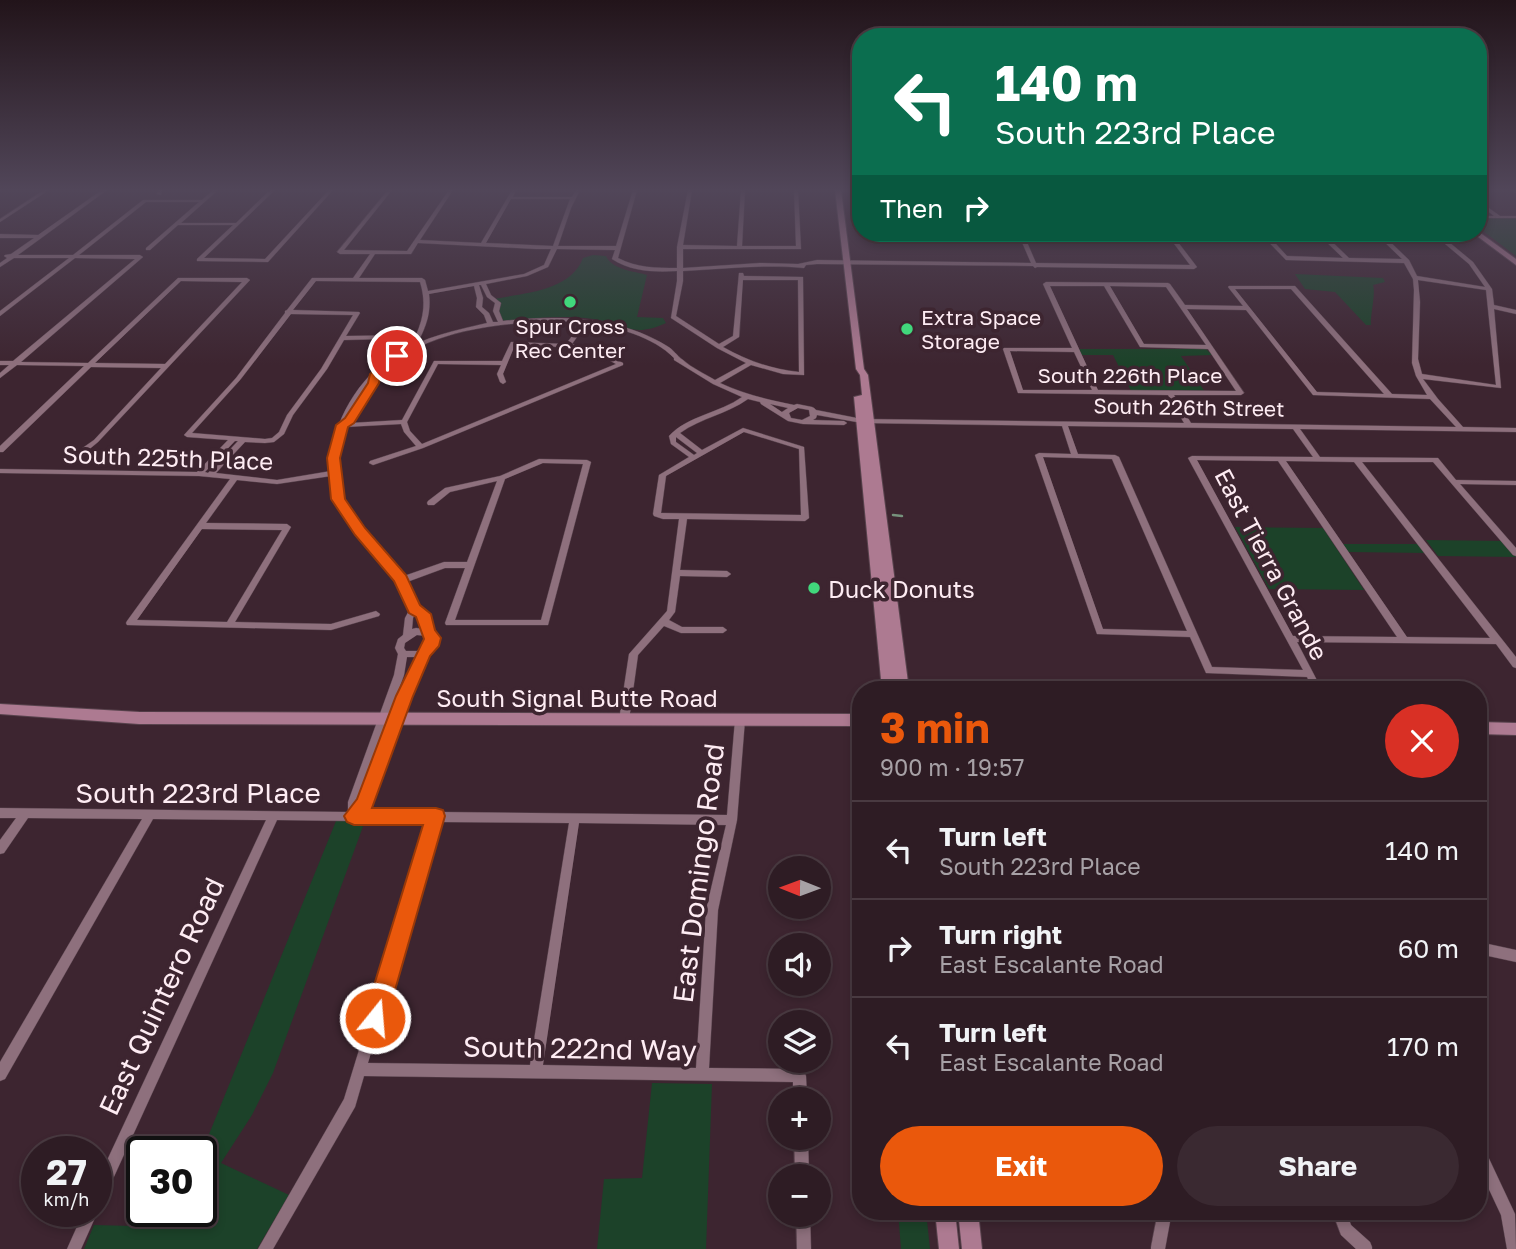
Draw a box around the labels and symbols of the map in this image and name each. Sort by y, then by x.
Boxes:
marker: Spur Cross Rec Center [562,294,578,310]
place label: Extra Space Storage [921,304,1041,354]
place label: Spur Cross Rec Center [515,313,625,363]
marker: Extra Space Storage [899,321,915,337]
pin [367,326,427,386]
street label: South 226th Place [1038,362,1222,388]
street label: South 226th Street [1093,392,1285,422]
street label: South 225th Place [62,439,274,475]
street label: East Tierra Grande [1209,463,1335,665]
place label: Duck Donuts [828,574,975,603]
marker: Duck Donuts [806,580,822,596]
street label: South Signal Butte Road [436,683,718,712]
street label: East Domingo Road [666,741,730,1005]
street label: South 223rd Place [75,776,321,809]
north arrow [768,856,831,919]
street label: East Quintero Road [91,872,231,1120]
position arrow [338,981,412,1055]
street label: South 222nd Way [463,1029,698,1067]
speed limit sign: 30 [126,1136,217,1227]

